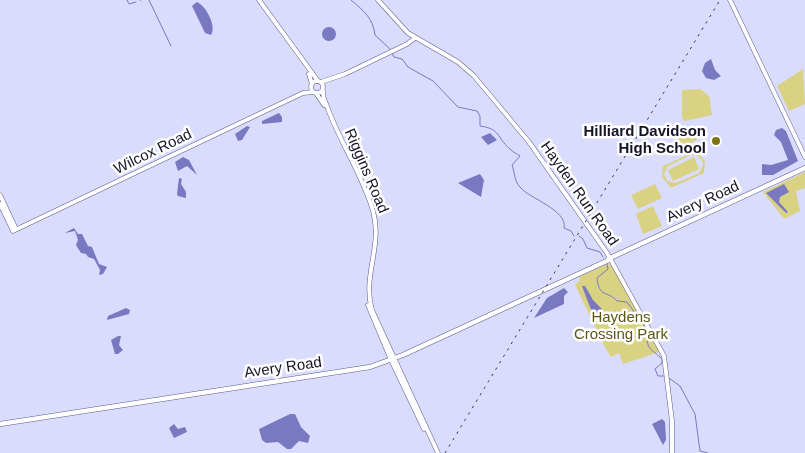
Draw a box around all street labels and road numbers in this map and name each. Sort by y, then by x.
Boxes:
street label: Wilcox Road [111,125,195,179]
street label: Riggins Road [340,126,392,216]
street label: Hayden Run Road [536,138,622,250]
street label: Avery Road [664,177,742,227]
street label: Avery Road [243,354,323,382]

